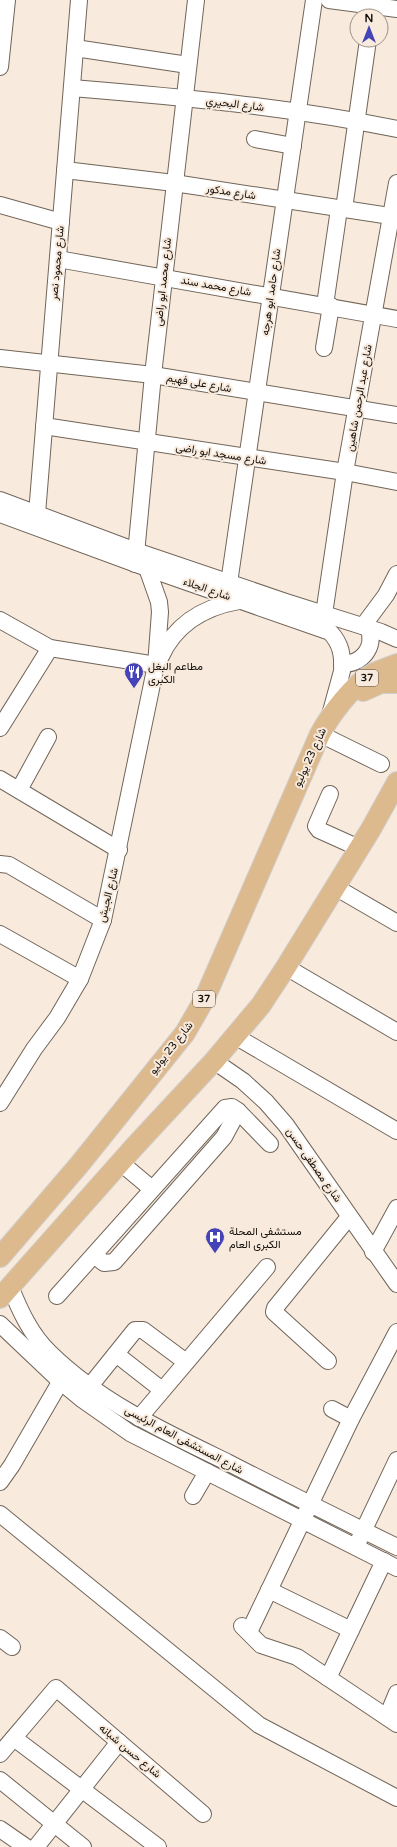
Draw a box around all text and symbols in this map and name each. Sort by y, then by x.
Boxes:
north arrow [349,8,389,48]
text: N [365,12,373,25]
street label: شارع البحيري [205,94,265,117]
street label: شارع مدكور [204,182,257,203]
street label: شارع محمود نصر [47,225,68,302]
street label: شارع محمد ابو راضى [152,237,175,327]
street label: شارع حامد ابو هرجه [258,247,285,336]
street label: شارع محمد سند [179,273,253,300]
street label: شارع عبد الرحمن شاهين [343,343,376,453]
street label: شارع على فهيم [165,371,233,396]
street label: شارع مسجد ابو راضى [174,440,268,469]
street label: شارع الجلاء [181,575,233,604]
place label: مطاعم البغل الكبرى [148,660,203,686]
restaurant icon: مطاعم البغل الكبرى [123,661,145,689]
road number: 37 [356,670,378,686]
street label: شارع 23 يوليو [291,725,330,789]
street label: شارع الجيش [95,866,122,924]
road number: 37 [193,991,215,1007]
street label: شارع 23 يوليو [146,1019,197,1078]
street label: شارع مصطفى حسن [283,1125,345,1206]
place label: مستشفى المحلة الكبرى العام [229,1225,302,1252]
hospital icon: مستشفى المحلة الكبرى العام [204,1226,226,1254]
street label: شارع المستشفى العام الرئيسى [122,1403,246,1478]
street label: شارع حسن شبانه [96,1721,164,1782]

